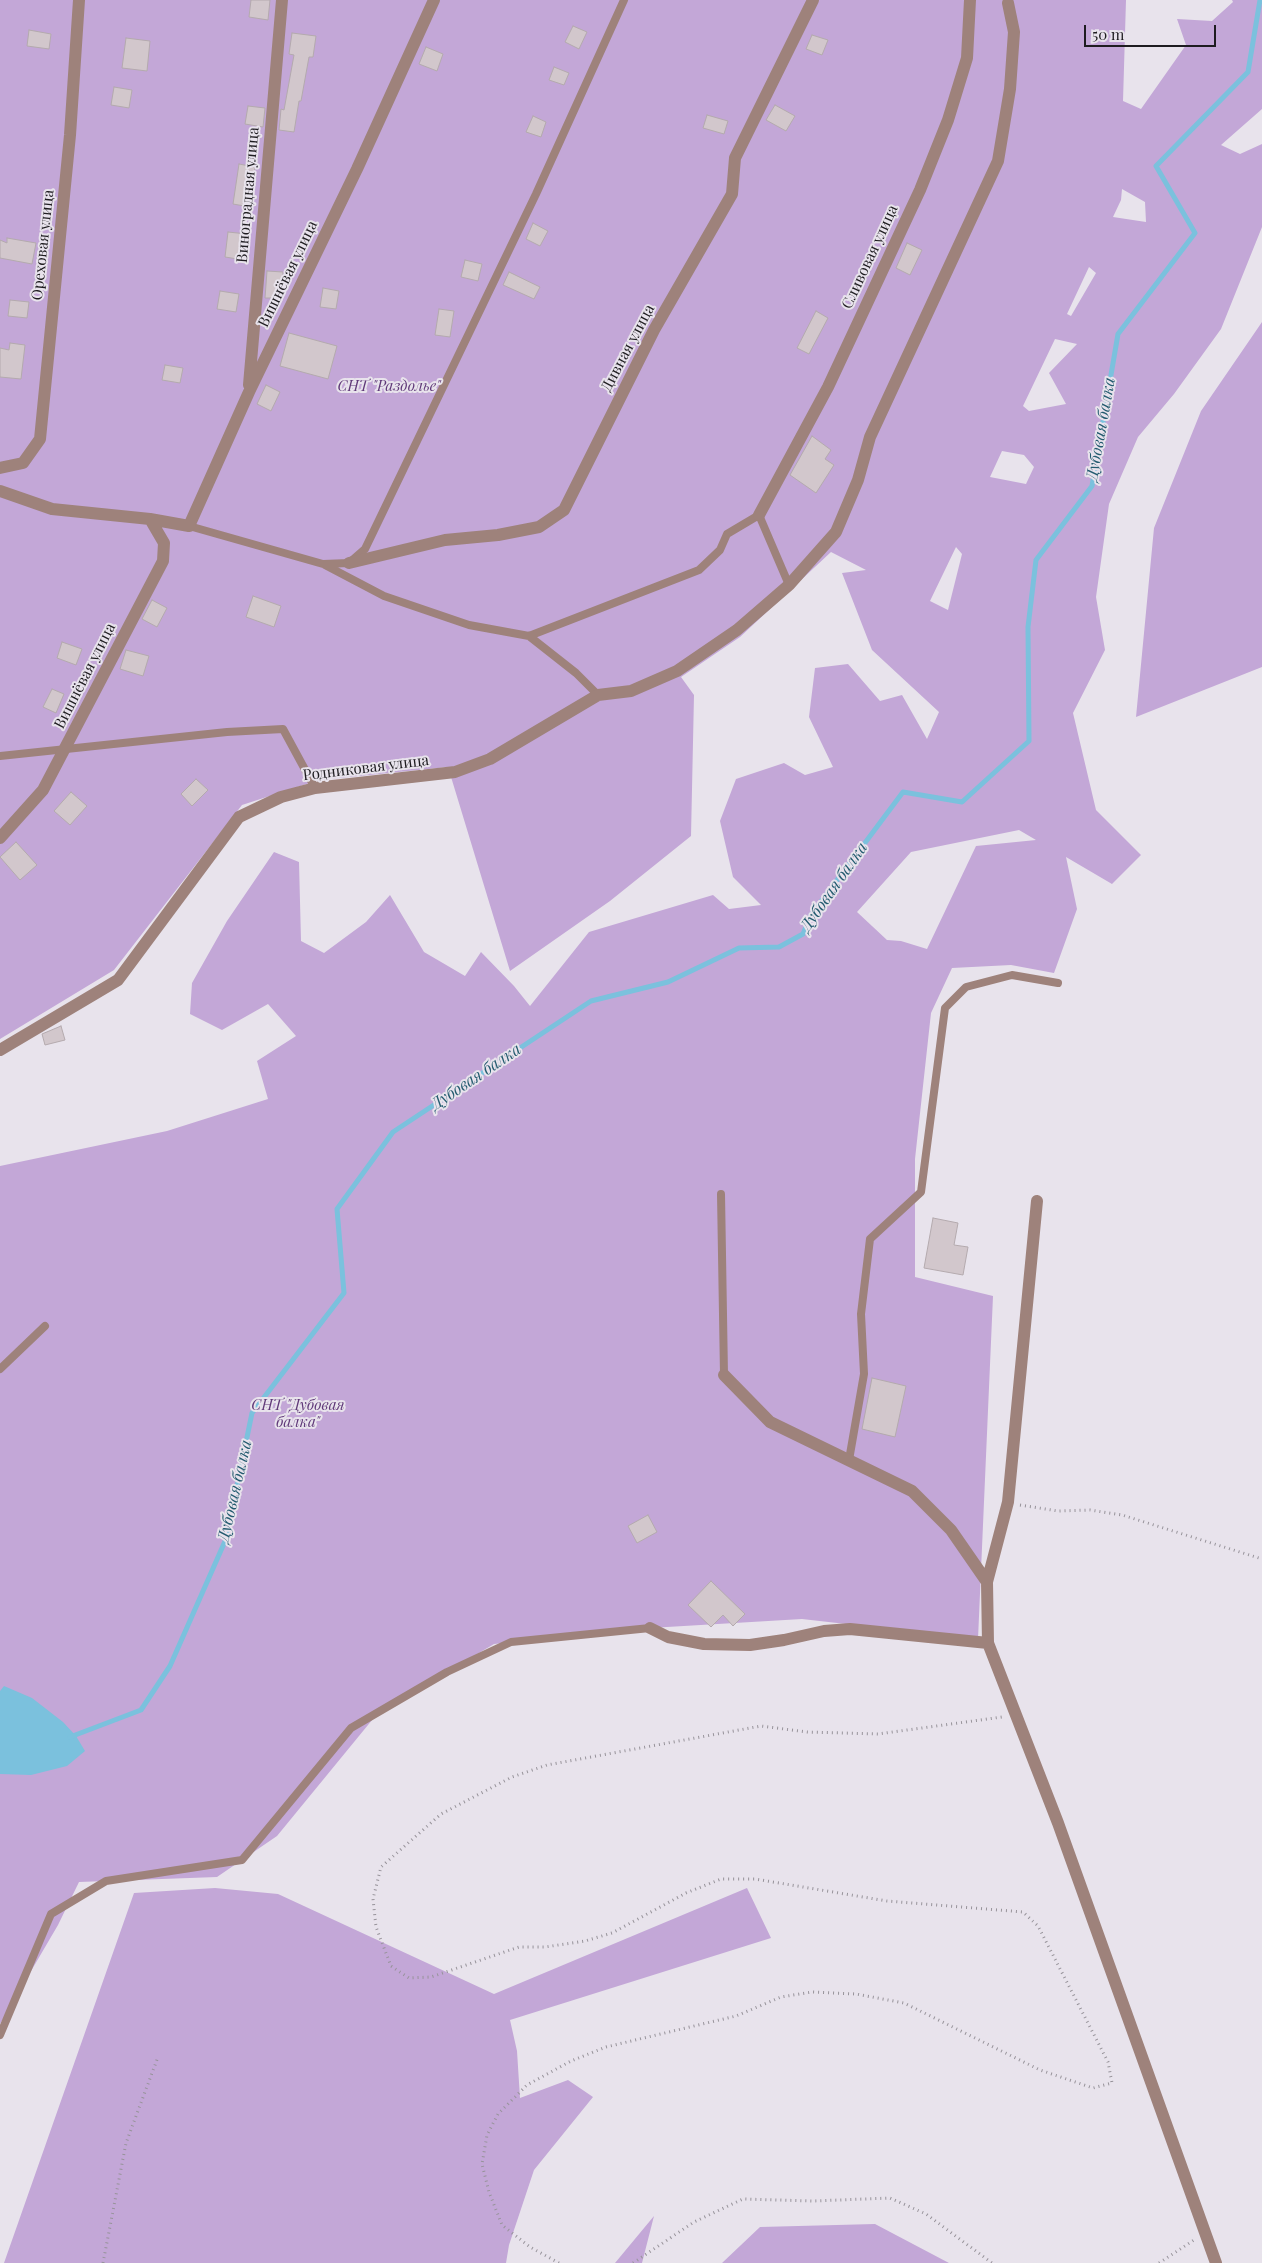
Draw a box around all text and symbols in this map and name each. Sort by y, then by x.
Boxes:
scale bar [1087,15,1220,47]
text: 50 m [1092,24,1124,44]
street label: Виноградная улица [233,126,263,264]
street label: Ореховая улица [28,189,58,301]
street label: Сливовая улица [838,202,902,312]
street label: Вишнёвая улица [254,218,322,330]
street label: Дивная улица [598,301,658,395]
water label: Дубовая балка [1082,376,1120,482]
park label: СНТ "Раздолье" [337,377,441,395]
street label: Вишнёвая улица [51,620,119,732]
street label: Родниковая улица [302,751,430,785]
water label: Дубовая балка [796,839,872,935]
water label: Дубовая балка [427,1040,525,1114]
park label: СНТ "Дубовая балка" [251,1396,345,1431]
water label: Дубовая балка [214,1438,256,1544]

